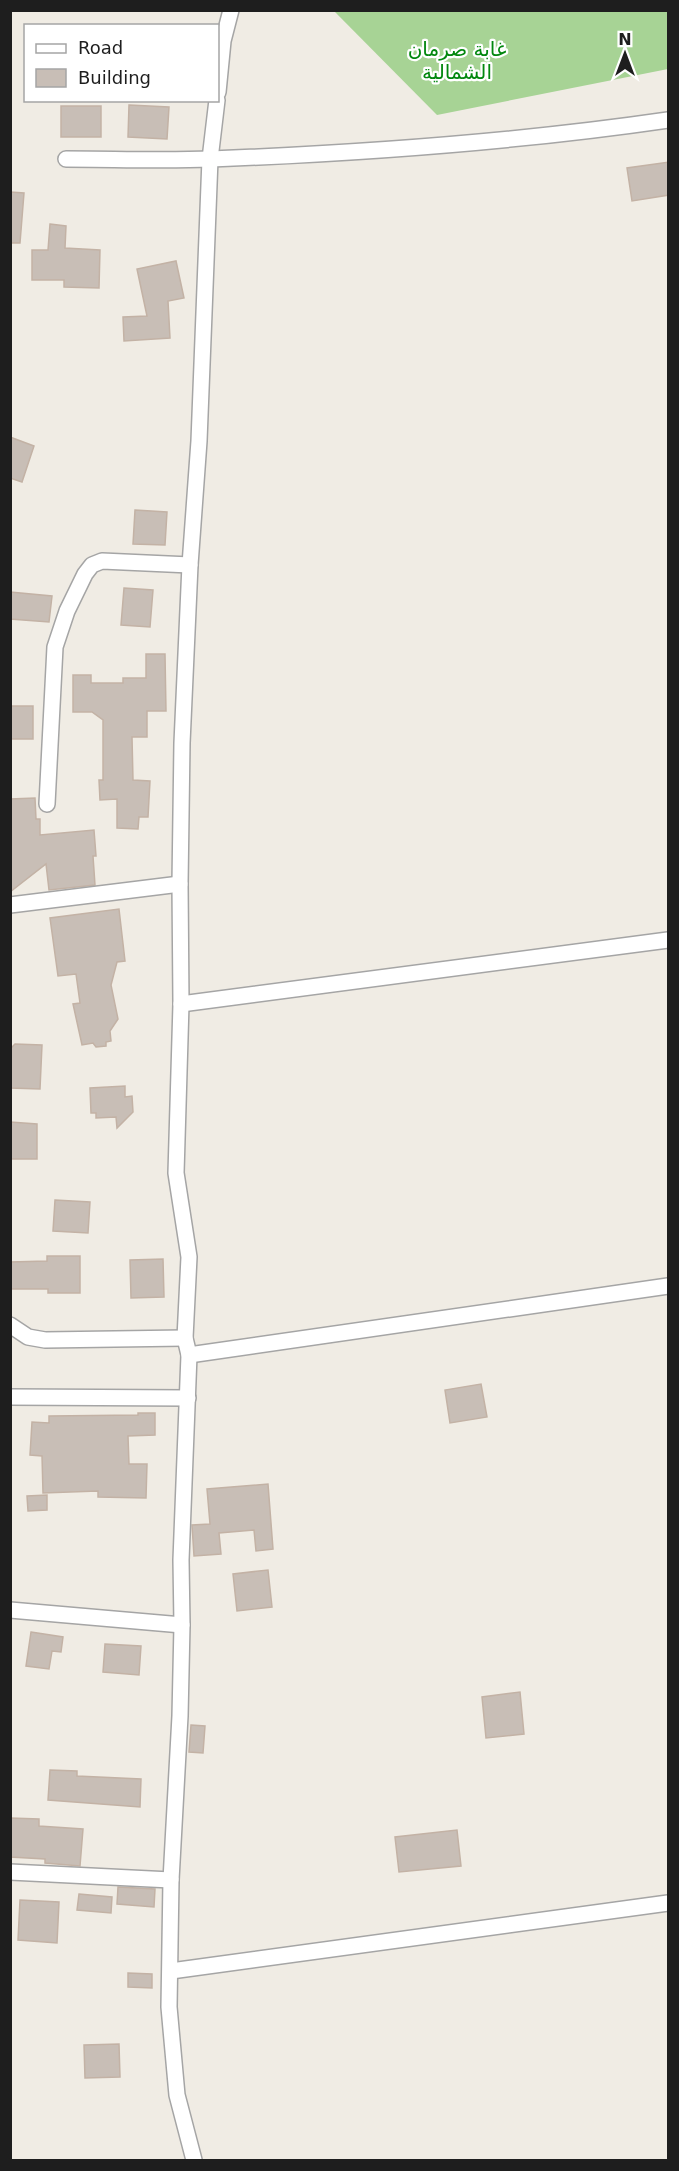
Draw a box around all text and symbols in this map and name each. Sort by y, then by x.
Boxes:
legend [24,24,219,102]
north arrow [595,24,655,84]
text: N [618,30,632,49]
text: Road [78,37,123,58]
park label: غابة صرمان الشمالية [408,37,506,84]
text: Building [78,67,151,88]

